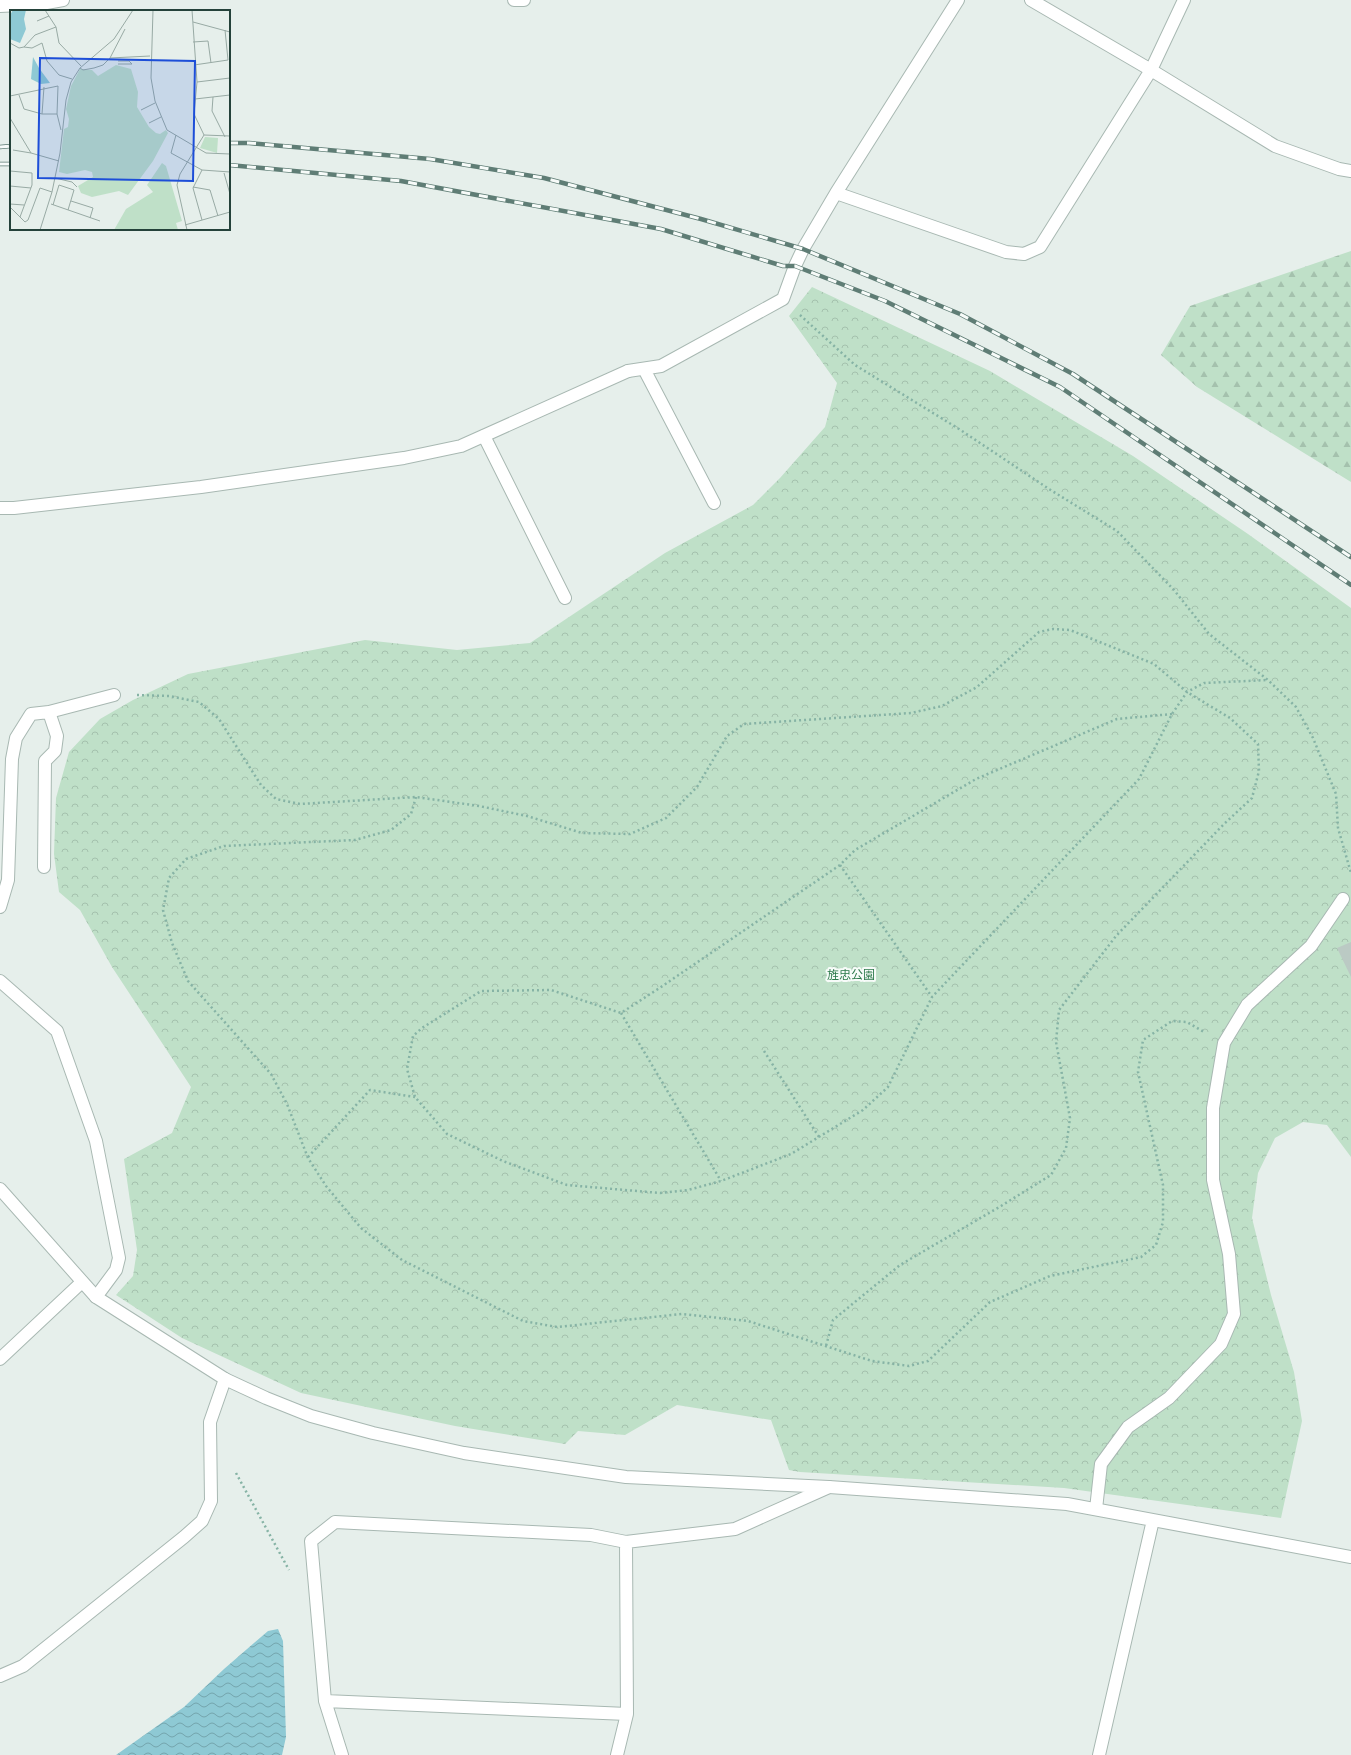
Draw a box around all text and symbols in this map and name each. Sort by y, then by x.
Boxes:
inset map [10,10,230,230]
park label: 旌忠公園 [827,967,875,982]

